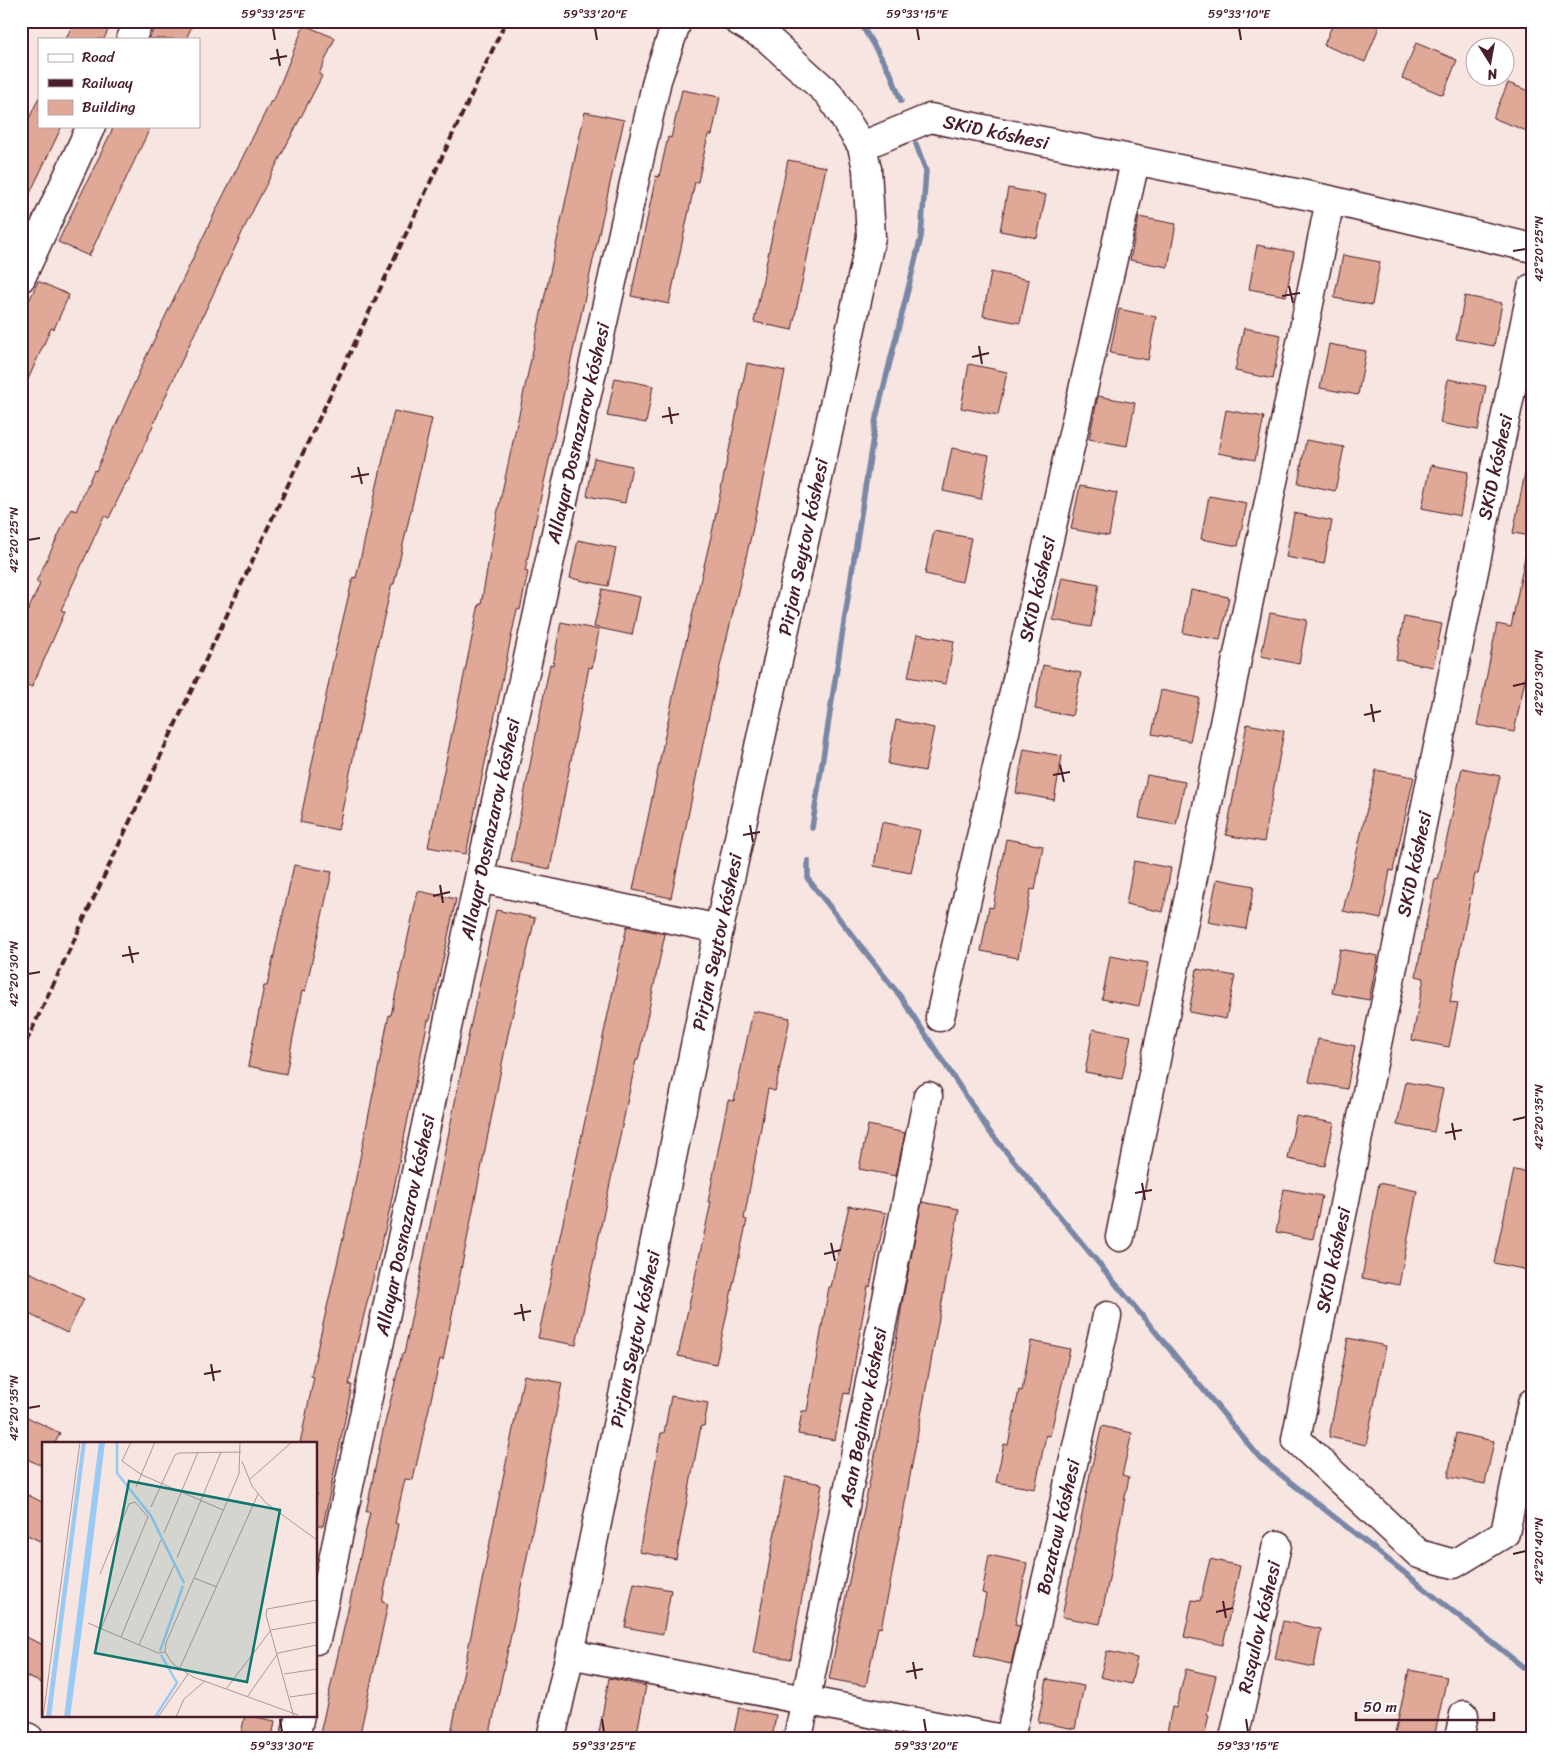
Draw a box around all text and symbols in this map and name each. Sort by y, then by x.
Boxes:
text: 59°33'25"E [241,3,306,25]
text: 59°33'20"E [563,3,628,25]
text: 59°33'15"E [886,3,949,25]
text: 59°33'10"E [1208,3,1271,25]
legend [38,38,200,128]
north arrow [1466,38,1516,88]
text: Road [82,44,115,70]
text: N [1485,61,1501,88]
text: Railway [82,70,133,96]
text: Building [82,94,136,120]
street label: SKiD kóshesi [940,105,1053,159]
text: 42°20'25"N [1528,215,1550,282]
street label: Allayar Dosnazarov kóshesi [536,318,620,548]
street label: SKiD kóshesi [1468,410,1522,523]
street label: Pirjan Seytov kóshesi [768,455,838,639]
text: 42°20'25"N [3,506,25,573]
street label: SKiD kóshesi [1009,532,1065,645]
text: 42°20'30"N [1528,649,1550,716]
street label: Allayar Dosnazarov kóshesi [450,714,530,944]
street label: SKiD kóshesi [1387,807,1441,920]
street label: Pirjan Seytov kóshesi [682,850,752,1034]
text: 42°20'30"N [3,940,25,1007]
text: 42°20'35"N [1528,1083,1550,1150]
street label: Allayar Dosnazarov kóshesi [365,1110,445,1340]
street label: SKiD kóshesi [1306,1203,1360,1316]
street label: Pirjan Seytov kóshesi [600,1247,670,1431]
street label: Asan Begimov kóshesi [829,1324,897,1510]
text: 42°20'35"N [3,1374,25,1441]
inset map [42,1442,318,1716]
street label: Bozataw kóshesi [1026,1455,1090,1598]
text: 42°20'40"N [1528,1517,1550,1584]
street label: Rısqulov kóshesi [1228,1557,1290,1697]
scale bar [1356,1689,1493,1721]
text: 50 m [1363,1694,1398,1720]
text: 59°33'30"E [250,1735,315,1757]
text: 59°33'25"E [572,1735,637,1757]
text: 59°33'20"E [894,1735,959,1757]
text: 59°33'15"E [1217,1735,1280,1757]

